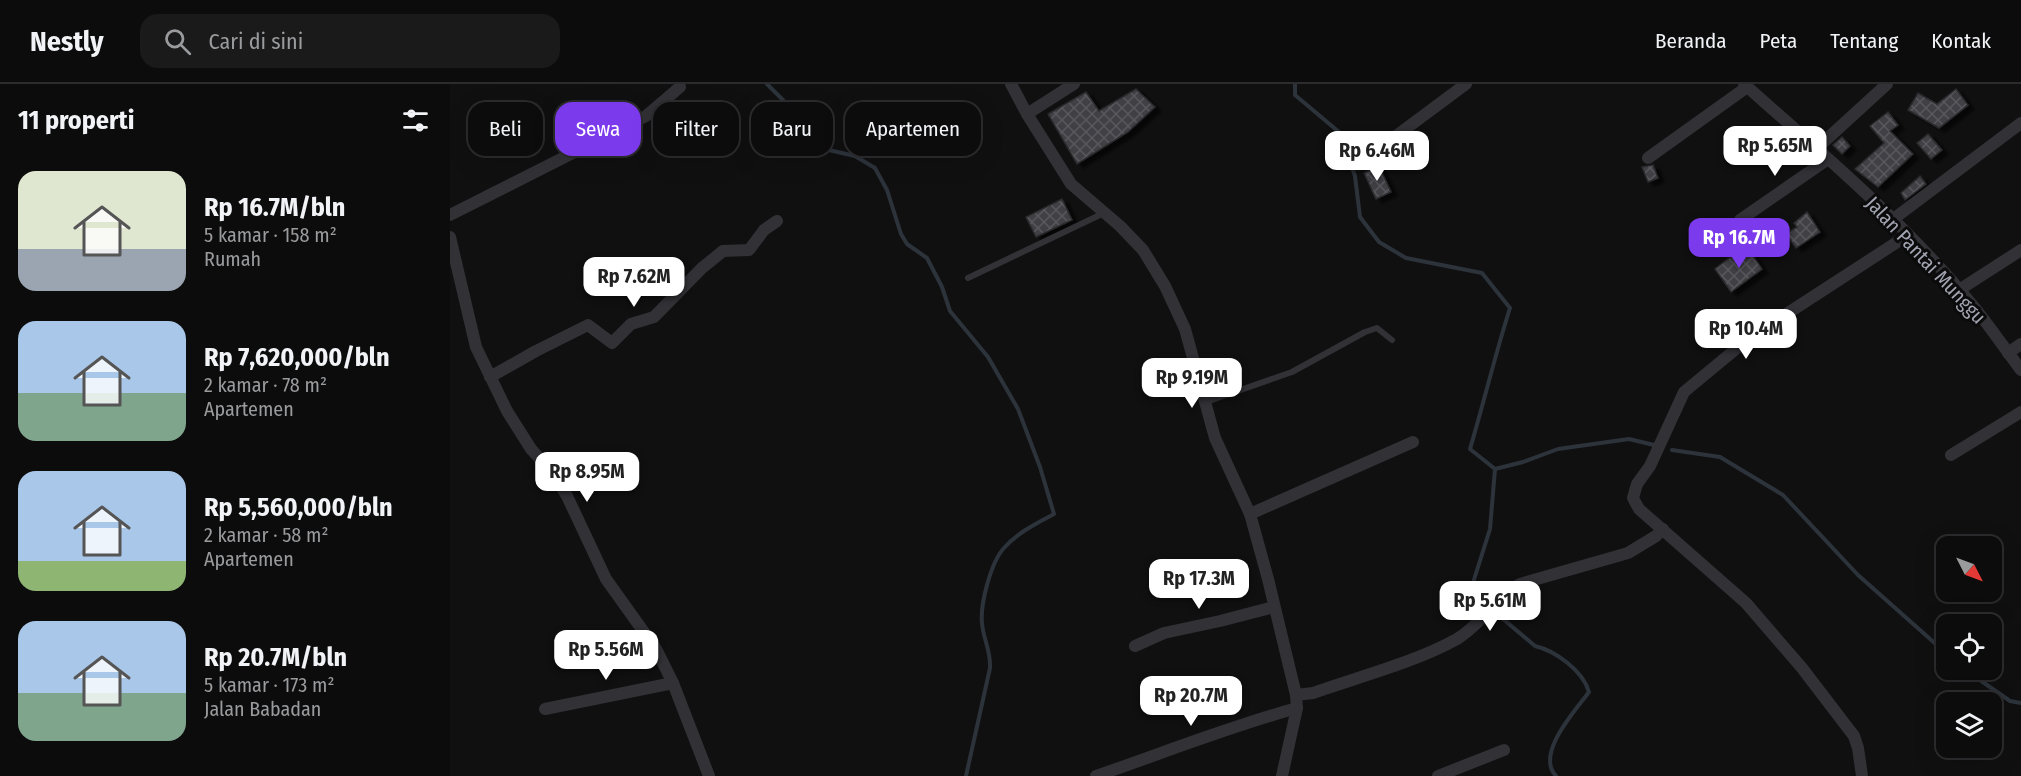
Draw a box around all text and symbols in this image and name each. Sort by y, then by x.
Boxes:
search box [140,14,560,68]
text: Nestly [30,25,104,58]
icon: search [161,25,194,58]
text: Cari di sini [209,28,303,55]
text: Beranda [1655,28,1727,54]
text: Peta [1760,28,1797,54]
text: Tentang [1830,28,1898,54]
text: Kontak [1931,28,1991,54]
chip: Beli [468,102,543,156]
chip: Sewa [555,102,641,156]
chip: Filter [653,102,739,156]
chip: Baru [751,102,833,156]
chip: Apartemen [845,102,981,156]
icon: filters [399,104,432,137]
text: 11 properti [18,105,134,136]
pin: Rp 5.65M [1713,126,1837,177]
pin: Rp 6.46M [1315,131,1439,182]
text: Rp 5.65M [1737,133,1813,157]
text: Rp 6.46M [1339,138,1415,162]
street label: Jalan Pantai Munggu [1861,191,1991,329]
text: Rp 16.7M/bln [204,192,346,223]
icon: home [66,195,138,267]
pin: Rp 16.7M [1677,218,1801,269]
text: 5 kamar · 158 m² [204,223,337,247]
text: Rp 16.7M [1703,225,1775,249]
text: Rumah [204,247,261,271]
pin: Rp 7.62M [572,257,696,308]
text: Rp 7.62M [597,264,671,288]
pin: Rp 10.4M [1684,309,1808,360]
text: Rp 10.4M [1709,316,1783,340]
text: Rp 7,620,000/bln [204,342,390,373]
icon: home [66,345,138,417]
pin: Rp 9.19M [1130,358,1254,409]
text: Rp 9.19M [1156,365,1228,389]
text: 2 kamar · 78 m² [204,373,327,397]
text: Apartemen [204,397,294,421]
pin: Rp 8.95M [525,452,649,503]
text: Rp 8.95M [549,459,625,483]
text: Rp 5,560,000/bln [204,492,393,523]
icon: home [66,495,138,567]
text: 2 kamar · 58 m² [204,523,329,547]
north arrow [1936,536,2002,602]
map controls [1936,536,2002,758]
text: Apartemen [204,547,294,571]
pin: Rp 17.3M [1137,559,1261,610]
text: Rp 17.3M [1163,566,1235,590]
pin: Rp 5.61M [1428,581,1552,632]
text: Rp 5.61M [1454,588,1526,612]
button: locate [1936,614,2002,680]
pin: Rp 5.56M [544,630,668,681]
text: Rp 5.56M [568,637,644,661]
text: Rp 20.7M/bln [204,642,347,673]
icon: home [66,645,138,717]
text: 5 kamar · 173 m² [204,673,335,697]
pin: Rp 20.7M [1129,676,1253,727]
text: Rp 20.7M [1154,683,1228,707]
button: layers [1936,692,2002,758]
text: Jalan Babadan [204,697,321,721]

